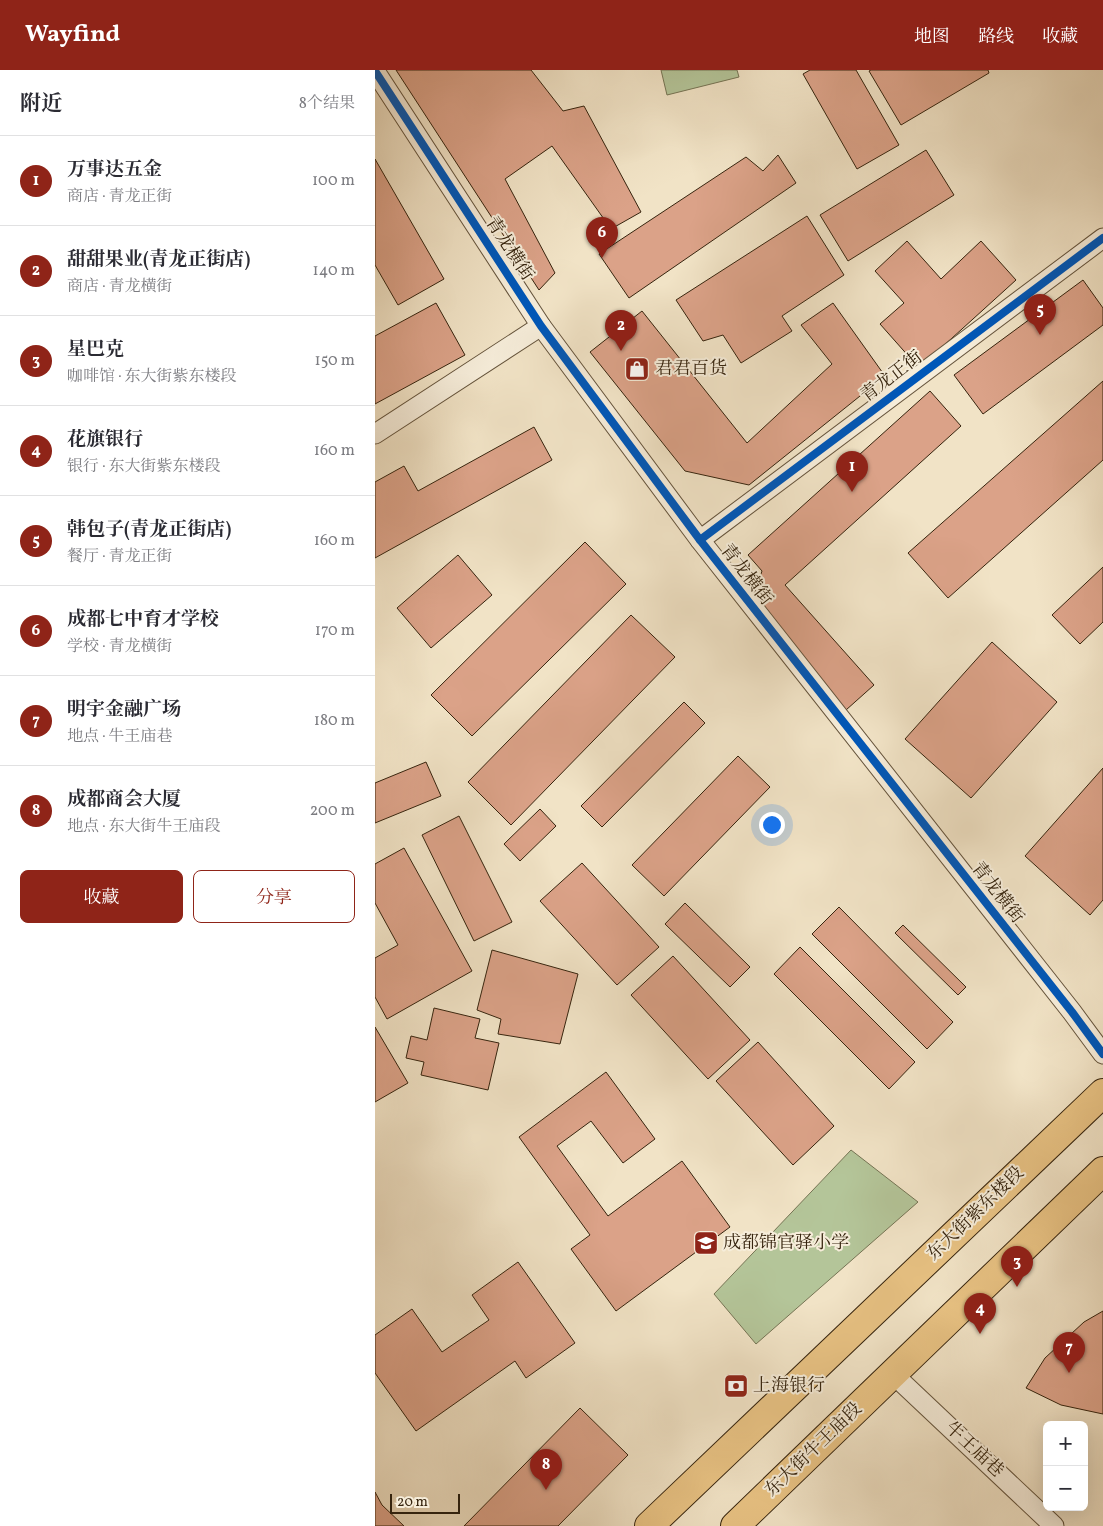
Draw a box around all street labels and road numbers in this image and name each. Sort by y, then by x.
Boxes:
street label: 青龙横街 [479,212,539,286]
street label: 青龙正街 [856,345,928,409]
street label: 青龙横街 [714,539,778,611]
street label: 青龙横街 [965,857,1029,929]
street label: 东大街紫东楼段 [922,1161,1030,1267]
street label: 东大街牛王庙段 [760,1397,868,1503]
street label: 牛王庙巷 [939,1416,1009,1484]

